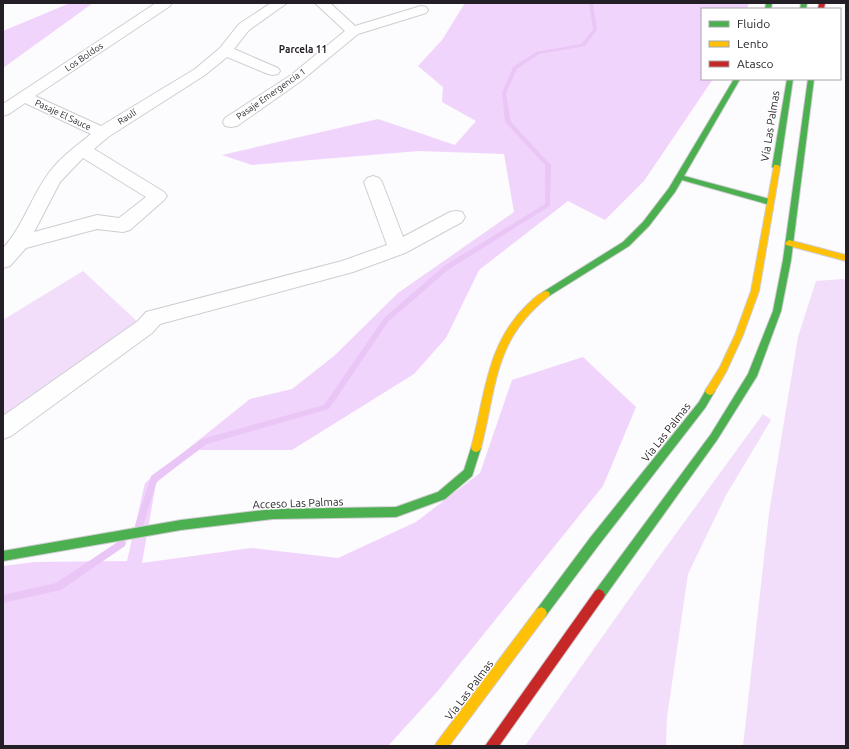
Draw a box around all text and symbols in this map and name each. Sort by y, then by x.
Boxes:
legend [701,8,841,80]
text: Fluido [737,17,770,30]
text: Lento [737,37,768,50]
street label: Los Boldos [63,41,105,73]
district label: Parcela 11 [279,44,327,55]
text: Atasco [737,57,773,70]
street label: Pasaje Emergencia 1 [234,66,308,122]
street label: Vía Las Palmas [758,89,782,162]
street label: Pasaje El Sauce [33,98,93,132]
street label: Raulí [116,107,139,127]
street label: Vía Las Palmas [639,400,693,464]
street label: Acceso Las Palmas [253,495,344,511]
street label: Vía Las Palmas [443,658,495,722]

